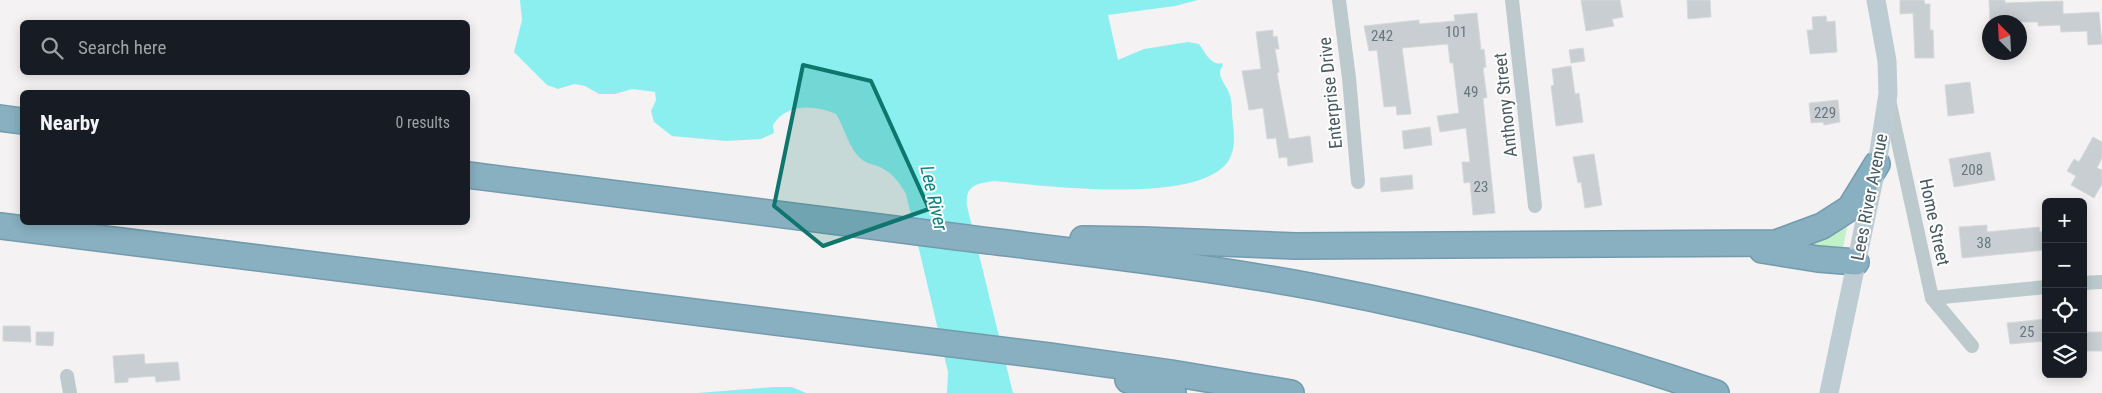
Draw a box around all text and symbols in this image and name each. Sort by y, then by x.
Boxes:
north arrow [1982,15,2027,60]
search box [20,20,470,75]
house number: 101 [1445,23,1467,41]
house number: 242 [1371,27,1393,45]
icon: search [38,34,66,62]
text: Search here [78,36,166,59]
street label: Enterprise Drive [1314,36,1346,150]
street label: Anthony Street [1489,52,1521,158]
house number: 49 [1464,83,1478,101]
house number: 229 [1814,104,1836,122]
text: Nearby [40,111,99,135]
text: 0 results [395,113,450,132]
street label: Lees River Avenue [1846,132,1892,262]
house number: 208 [1961,161,1983,179]
water label: Lee River [915,163,953,233]
street label: Home Street [1916,177,1954,267]
house number: 23 [1474,178,1488,196]
map controls [2042,198,2087,378]
button: + [2042,198,2087,243]
house number: 38 [1977,234,1991,252]
button: − [2042,243,2087,288]
button: locate [2042,288,2087,333]
house number: 25 [2020,323,2034,341]
button: layers [2042,333,2087,378]

